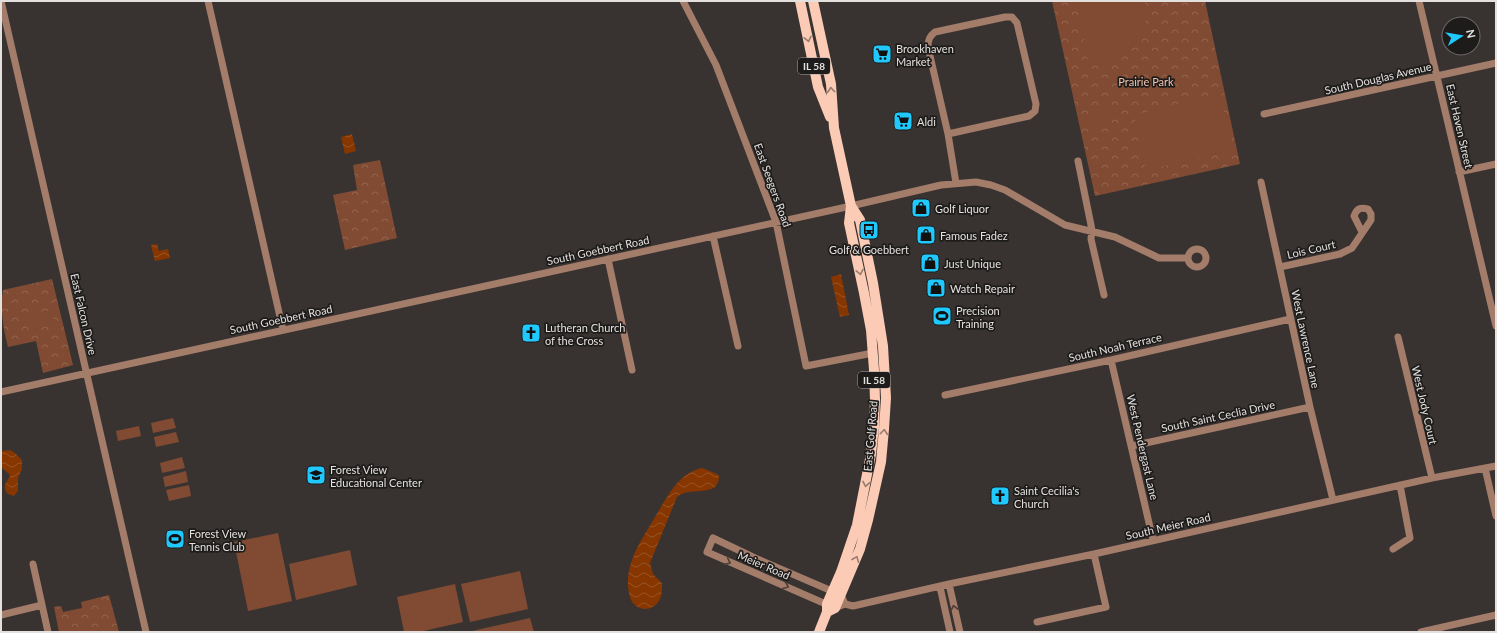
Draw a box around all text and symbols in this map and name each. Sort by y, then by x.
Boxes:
north arrow [1441,16,1481,56]
text: N [1464,28,1479,39]
one-way arrow [803,36,811,42]
place label: Brookhaven Market [896,42,954,68]
supermarket icon: Brookhaven Market [871,43,893,65]
road number: IL 58 [798,58,830,74]
street label: South Douglas Avenue [1323,59,1433,97]
park label: Prairie Park [1118,75,1174,88]
street label: East Haven Street [1444,83,1476,169]
one-way arrow [827,87,836,93]
supermarket icon: Aldi [892,110,914,132]
place label: Aldi [917,115,936,128]
street label: East Seegers Road [752,141,794,229]
shop icon: Golf Liquor [910,197,932,219]
place label: Golf Liquor [935,202,989,215]
bus stop icon: Golf & Goebbert [858,219,880,241]
shop icon: Famous Fadez [915,224,937,246]
place label: Famous Fadez [940,229,1008,242]
street label: South Goebbert Road [546,233,650,267]
street label: Lois Court [1286,237,1337,261]
place label: Golf & Goebbert [829,243,909,256]
shop icon: Just Unique [919,252,941,274]
place label: Just Unique [944,257,1001,270]
one-way arrow [855,269,863,275]
street label: East Falcon Drive [68,272,100,356]
shop icon: Watch Repair [925,277,947,299]
place label: Watch Repair [950,282,1015,295]
street label: West Lawrence Lane [1289,289,1323,390]
street label: South Goebbert Road [229,302,333,336]
place label: Precision Training [956,304,1000,330]
sports icon: Precision Training [931,305,953,327]
place label: Lutheran Church of the Cross [545,321,625,347]
church icon: Lutheran Church of the Cross [520,322,542,344]
street label: South Noah Terrace [1067,330,1163,364]
street label: West Jody Court [1410,364,1440,446]
road number: IL 58 [858,372,890,388]
street label: West Pendergast Lane [1125,393,1162,501]
street label: South Saint Ceclia Drive [1160,398,1276,434]
street label: East Golf Road [860,400,880,472]
one-way arrow [879,429,888,435]
place label: Forest View Educational Center [330,463,422,489]
school or university icon: Forest View Educational Center [305,464,327,486]
one-way arrow [862,481,870,487]
place label: Saint Cecilia's Church [1014,484,1079,510]
church icon: Saint Cecilia's Church [989,485,1011,507]
street label: South Meier Road [1124,510,1212,542]
place label: Forest View Tennis Club [189,527,247,553]
sports icon: Forest View Tennis Club [164,528,186,550]
street label: Meier Road [736,548,792,582]
one-way arrow [851,555,859,563]
one-way arrow [724,557,732,565]
one-way arrow [781,581,789,589]
one-way arrow [951,605,959,611]

